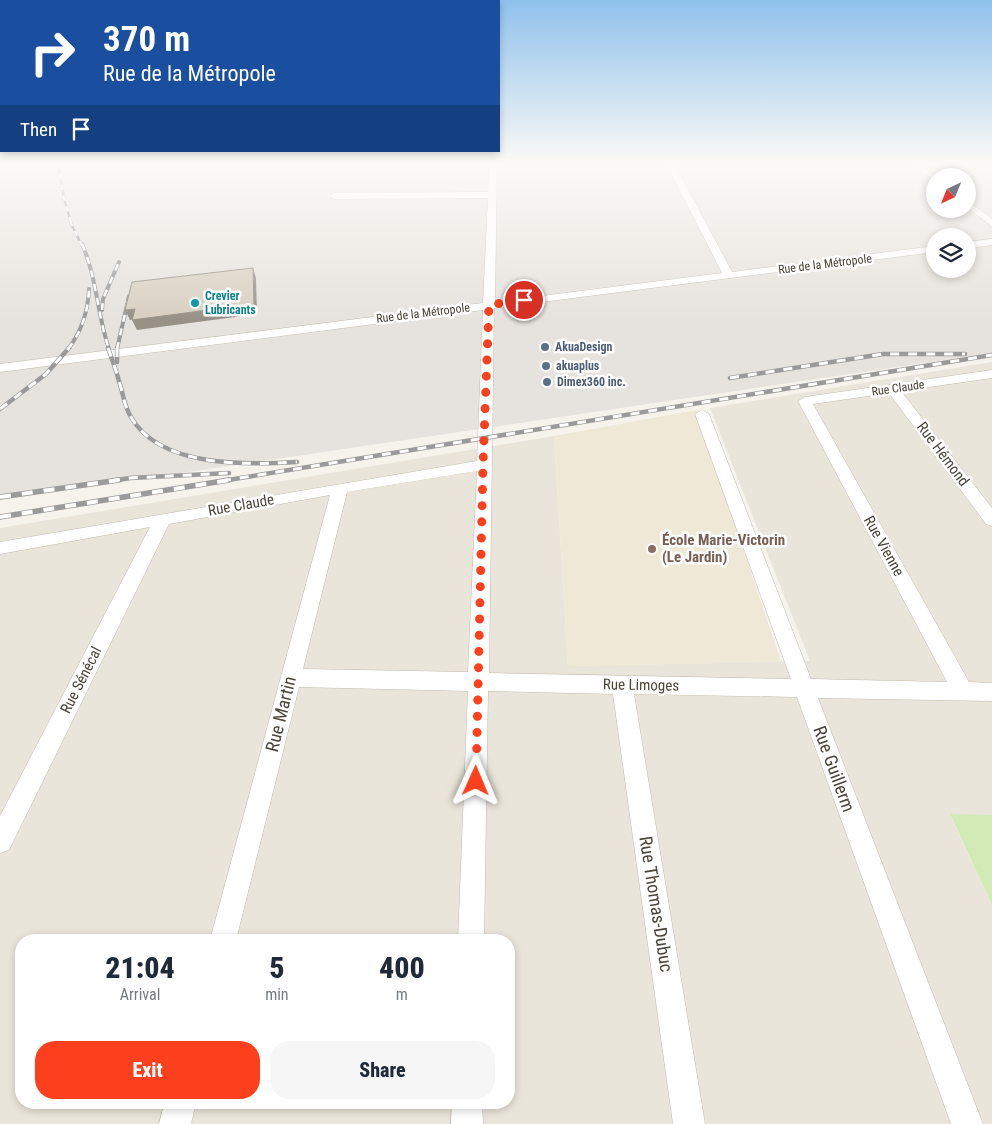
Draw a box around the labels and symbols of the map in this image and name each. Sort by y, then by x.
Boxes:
north arrow [926,168,976,218]
street label: Rue de la Métropole [777,251,873,277]
pin [503,279,545,321]
place label: Crevier Lubricants [205,289,256,317]
marker: Crevier Lubricants [189,297,201,309]
street label: Rue de la Métropole [375,300,471,326]
place label: AkuaDesign [555,340,612,354]
marker: AkuaDesign [539,341,551,353]
place label: akuaplus [556,359,600,373]
marker: akuaplus [540,360,552,372]
place label: Dimex360 inc. [557,375,626,389]
marker: Dimex360 inc. [541,376,553,388]
street label: Rue Claude [871,377,926,399]
street label: Rue Hémond [913,418,973,490]
street label: Rue Claude [207,490,275,520]
street label: Rue Vienne [860,513,908,579]
place label: École Marie-Victorin (Le Jardin) [662,531,785,566]
marker: École Marie-Victorin (Le Jardin) [646,543,658,555]
street label: Rue Sénécal [57,644,105,716]
street label: Rue Martin [261,674,300,754]
street label: Rue Limoges [603,675,679,695]
street label: Rue Guillerm [809,723,860,815]
position arrow [449,754,501,806]
street label: Rue Thomas-Dubuc [635,834,678,973]

